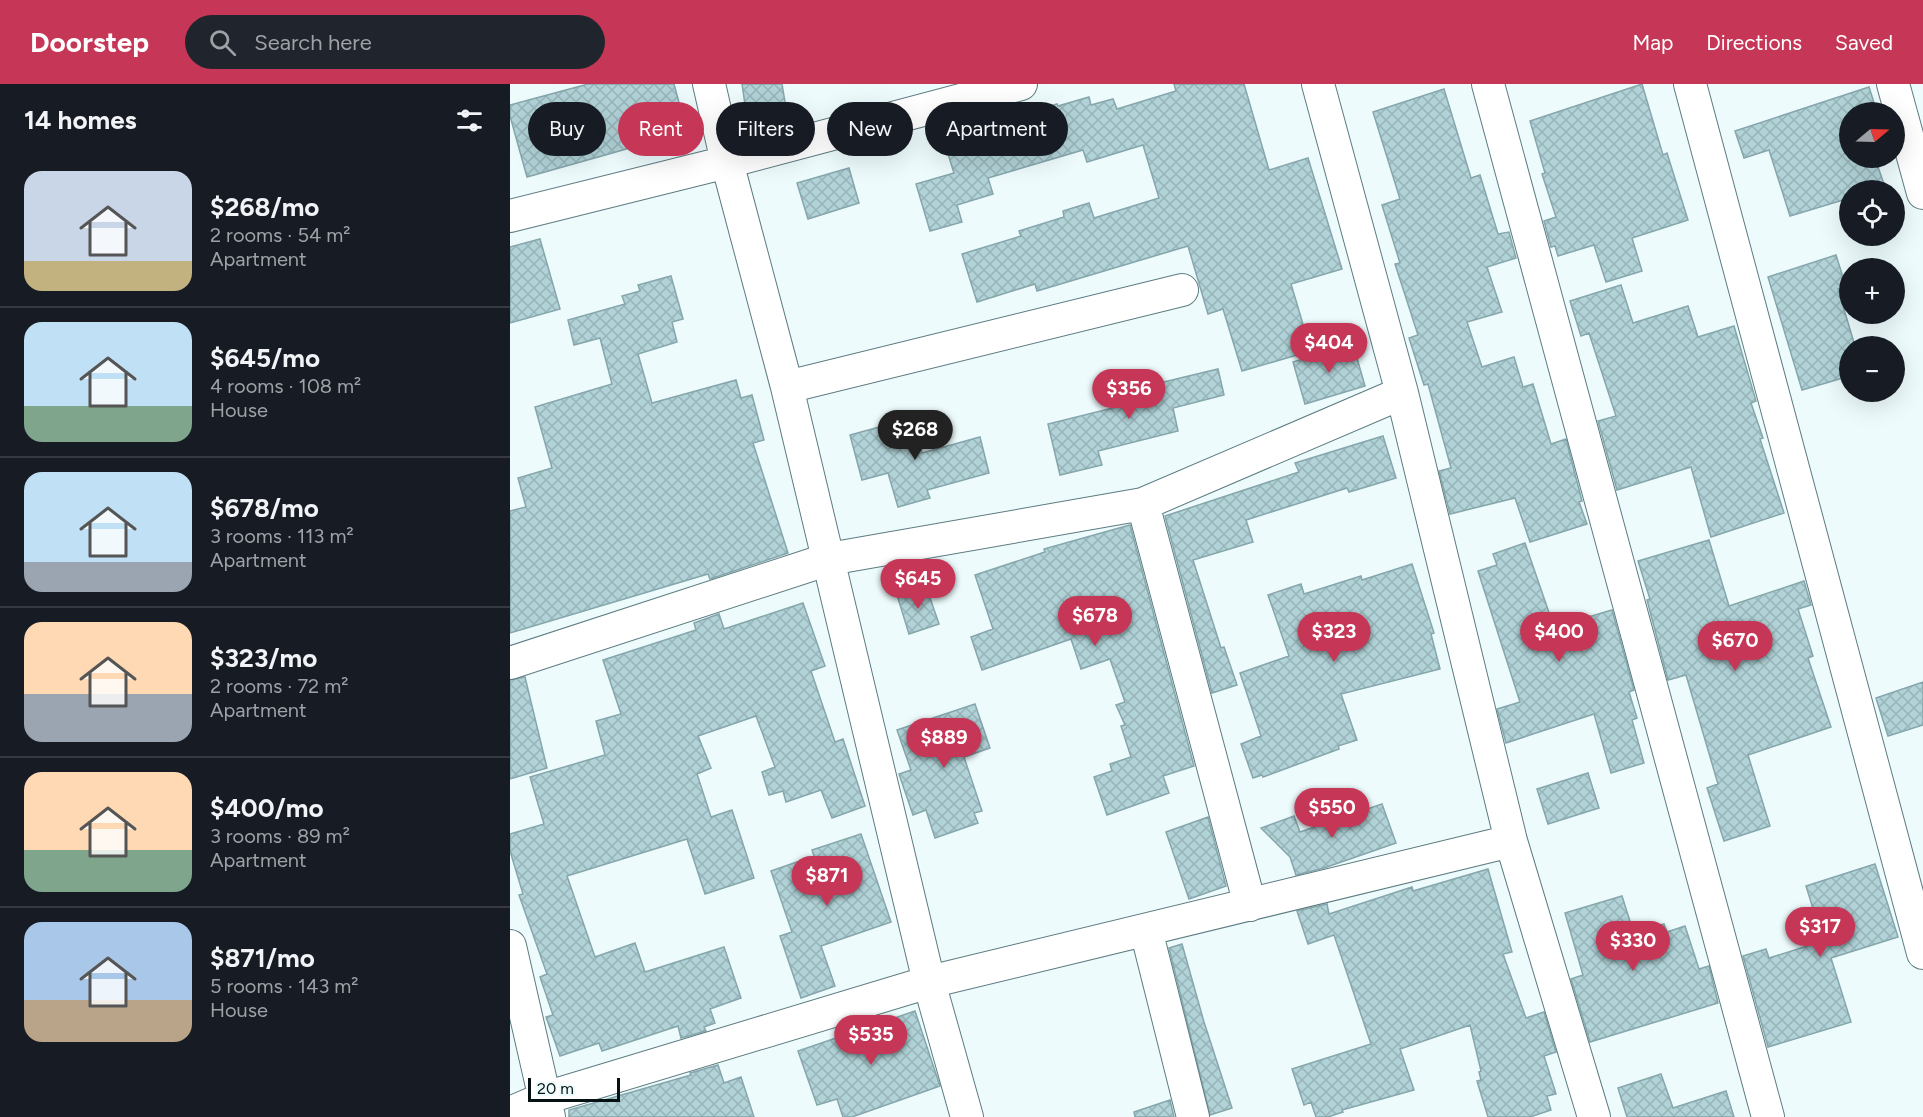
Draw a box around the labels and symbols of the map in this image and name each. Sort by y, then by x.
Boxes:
north arrow [1839,102,1905,168]
pin: $404 [1293,323,1365,374]
pin: $356 [1093,369,1165,420]
pin: $268 [879,410,951,461]
pin: $645 [882,559,954,610]
pin: $678 [1059,596,1131,647]
pin: $323 [1298,612,1370,663]
pin: $400 [1523,612,1595,663]
pin: $670 [1699,621,1771,672]
pin: $889 [908,718,980,769]
pin: $550 [1296,788,1368,839]
pin: $871 [791,856,863,907]
pin: $317 [1784,907,1856,958]
pin: $330 [1597,921,1669,972]
pin: $535 [835,1015,907,1066]
scale bar [528,1075,620,1102]

